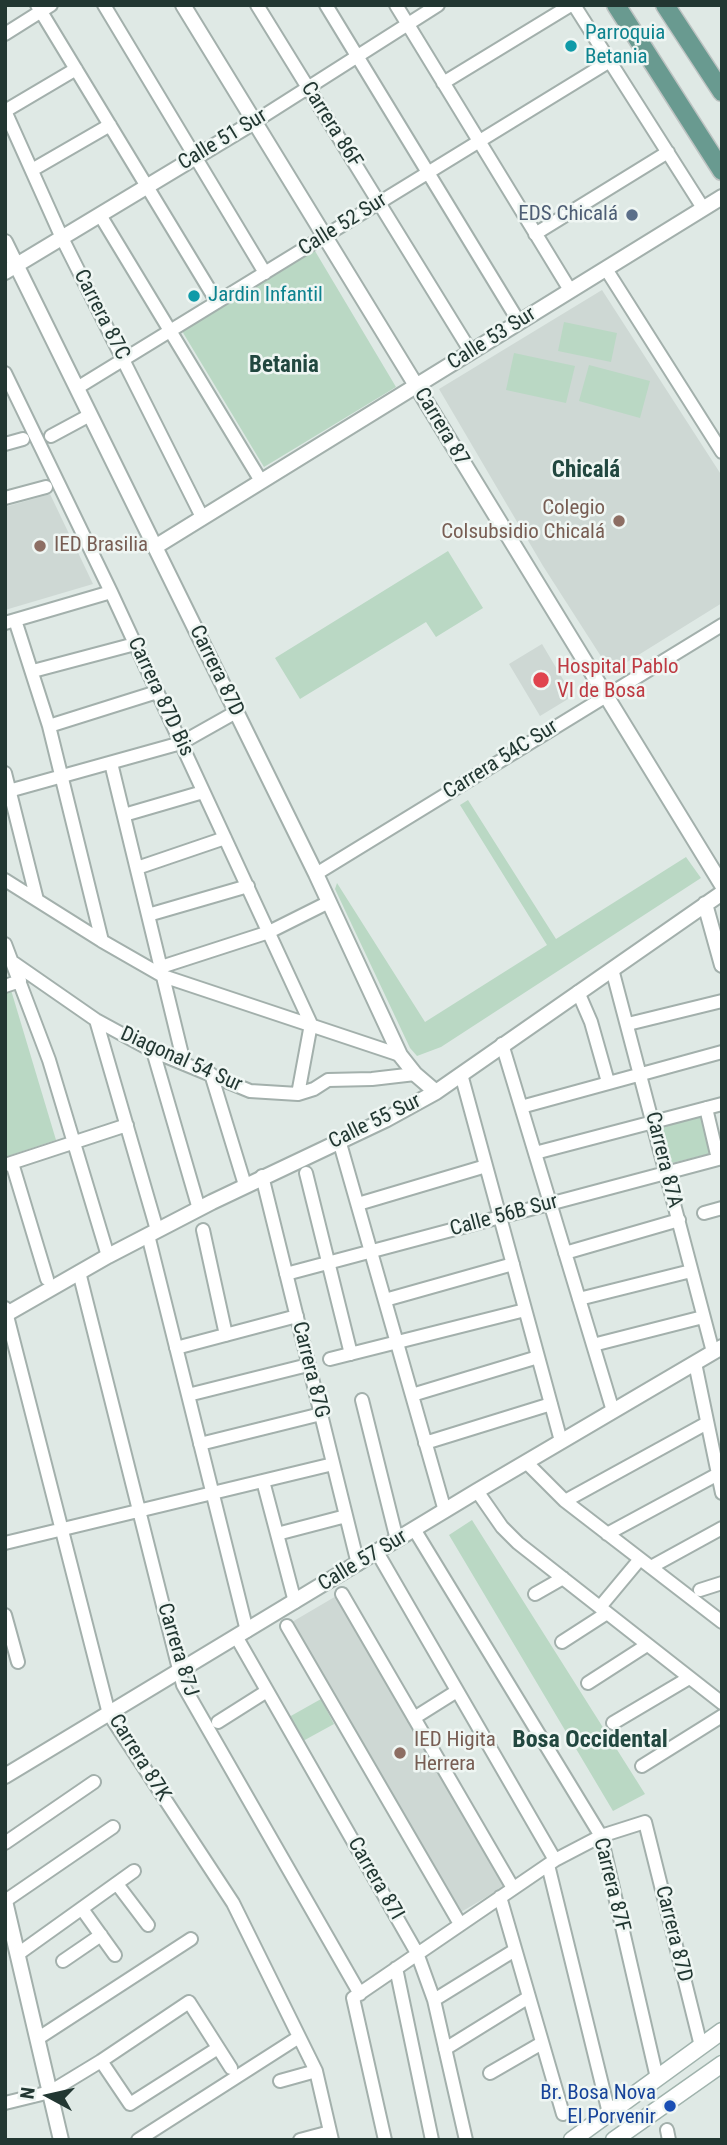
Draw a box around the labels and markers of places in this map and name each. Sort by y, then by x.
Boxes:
place label: Parroquia Betania [585,21,665,71]
marker: Parroquia Betania [563,38,579,54]
place label: EDS Chicalá [518,202,618,228]
marker: EDS Chicalá [624,207,640,223]
place label: Jardin Infantil [208,283,323,309]
marker: Jardin Infantil [186,288,202,304]
place label: Colegio Colsubsidio Chicalá [441,496,605,546]
marker: Colegio Colsubsidio Chicalá [611,513,627,529]
place label: IED Brasilia [54,533,148,559]
marker: IED Brasilia [32,538,48,554]
place label: Hospital Pablo VI de Bosa [557,655,679,705]
marker: Hospital Pablo VI de Bosa [531,670,551,690]
place label: IED Higita Herrera [414,1728,496,1778]
marker: IED Higita Herrera [392,1745,408,1761]
place label: Br. Bosa Nova El Porvenir [540,2081,656,2131]
marker: Br. Bosa Nova El Porvenir [662,2098,678,2114]

